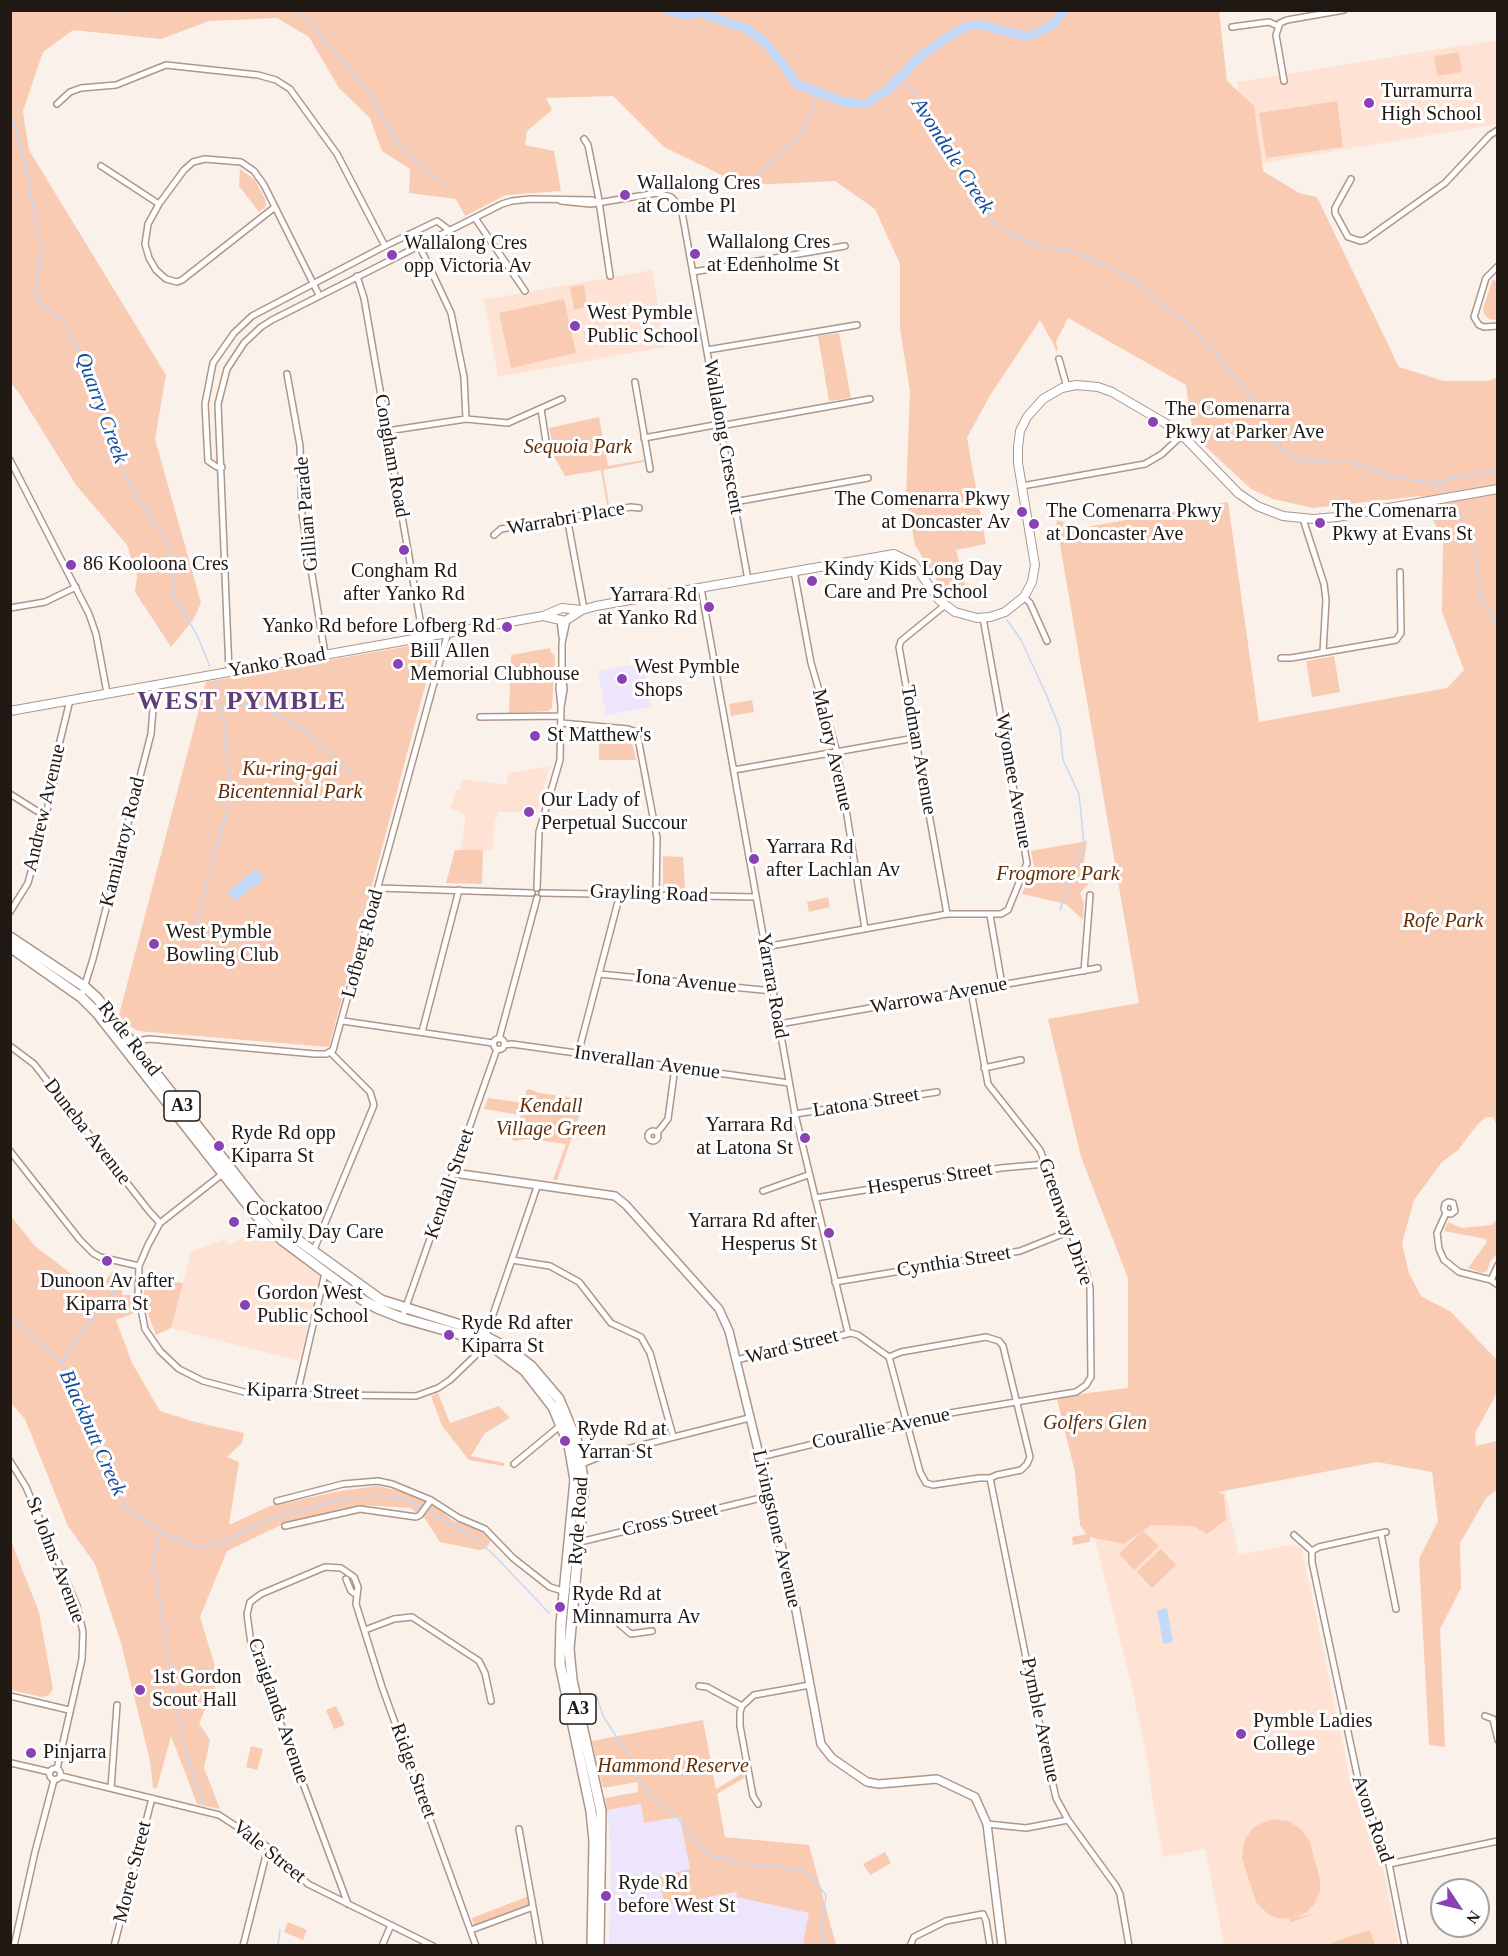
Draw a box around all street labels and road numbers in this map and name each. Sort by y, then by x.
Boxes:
street label: Wallalong Crescent [698,358,748,516]
street label: Congham Road [368,392,414,520]
street label: Gillian Parade [290,456,324,572]
street label: Warrabri Place [505,497,627,541]
street label: Yanko Road [226,643,328,683]
street label: Todman Avenue [895,683,941,817]
street label: Malory Avenue [806,687,858,813]
street label: Wyomee Avenue [989,712,1037,850]
street label: Andrew Avenue [19,742,71,874]
street label: Kamilaroy Road [95,775,151,909]
street label: Grayling Road [589,880,709,908]
street label: Lofberg Road [337,887,389,1001]
street label: Yarrara Road [751,932,793,1040]
street label: Iona Avenue [634,965,738,999]
street label: Warrowa Avenue [869,972,1009,1020]
street label: Ryde Road [92,997,166,1081]
street label: Inverallan Avenue [573,1041,721,1085]
street label: Duneba Avenue [38,1074,136,1190]
street label: Latona Street [811,1083,921,1123]
road number: A3 [164,1091,200,1121]
street label: Kendall Street [420,1126,480,1242]
street label: Greenway Drive [1032,1155,1098,1289]
street label: Hesperus Street [866,1157,994,1201]
street label: Cynthia Street [895,1241,1013,1283]
street label: Ward Street [743,1324,841,1370]
street label: Kiparra Street [246,1378,360,1406]
street label: Courallie Avenue [810,1403,952,1455]
street label: Livingstone Avenue [746,1448,806,1610]
street label: Ryde Road [564,1476,594,1566]
street label: St Johns Avenue [20,1494,90,1626]
street label: Cross Street [620,1497,720,1543]
street label: Craiglands Avenue [242,1635,314,1787]
street label: Pymble Avenue [1015,1655,1065,1785]
road number: A3 [560,1694,596,1724]
street label: Ridge Street [385,1720,441,1822]
street label: Avon Road [1346,1772,1398,1866]
street label: Vale Street [228,1815,310,1889]
street label: Moree Street [109,1819,157,1925]

